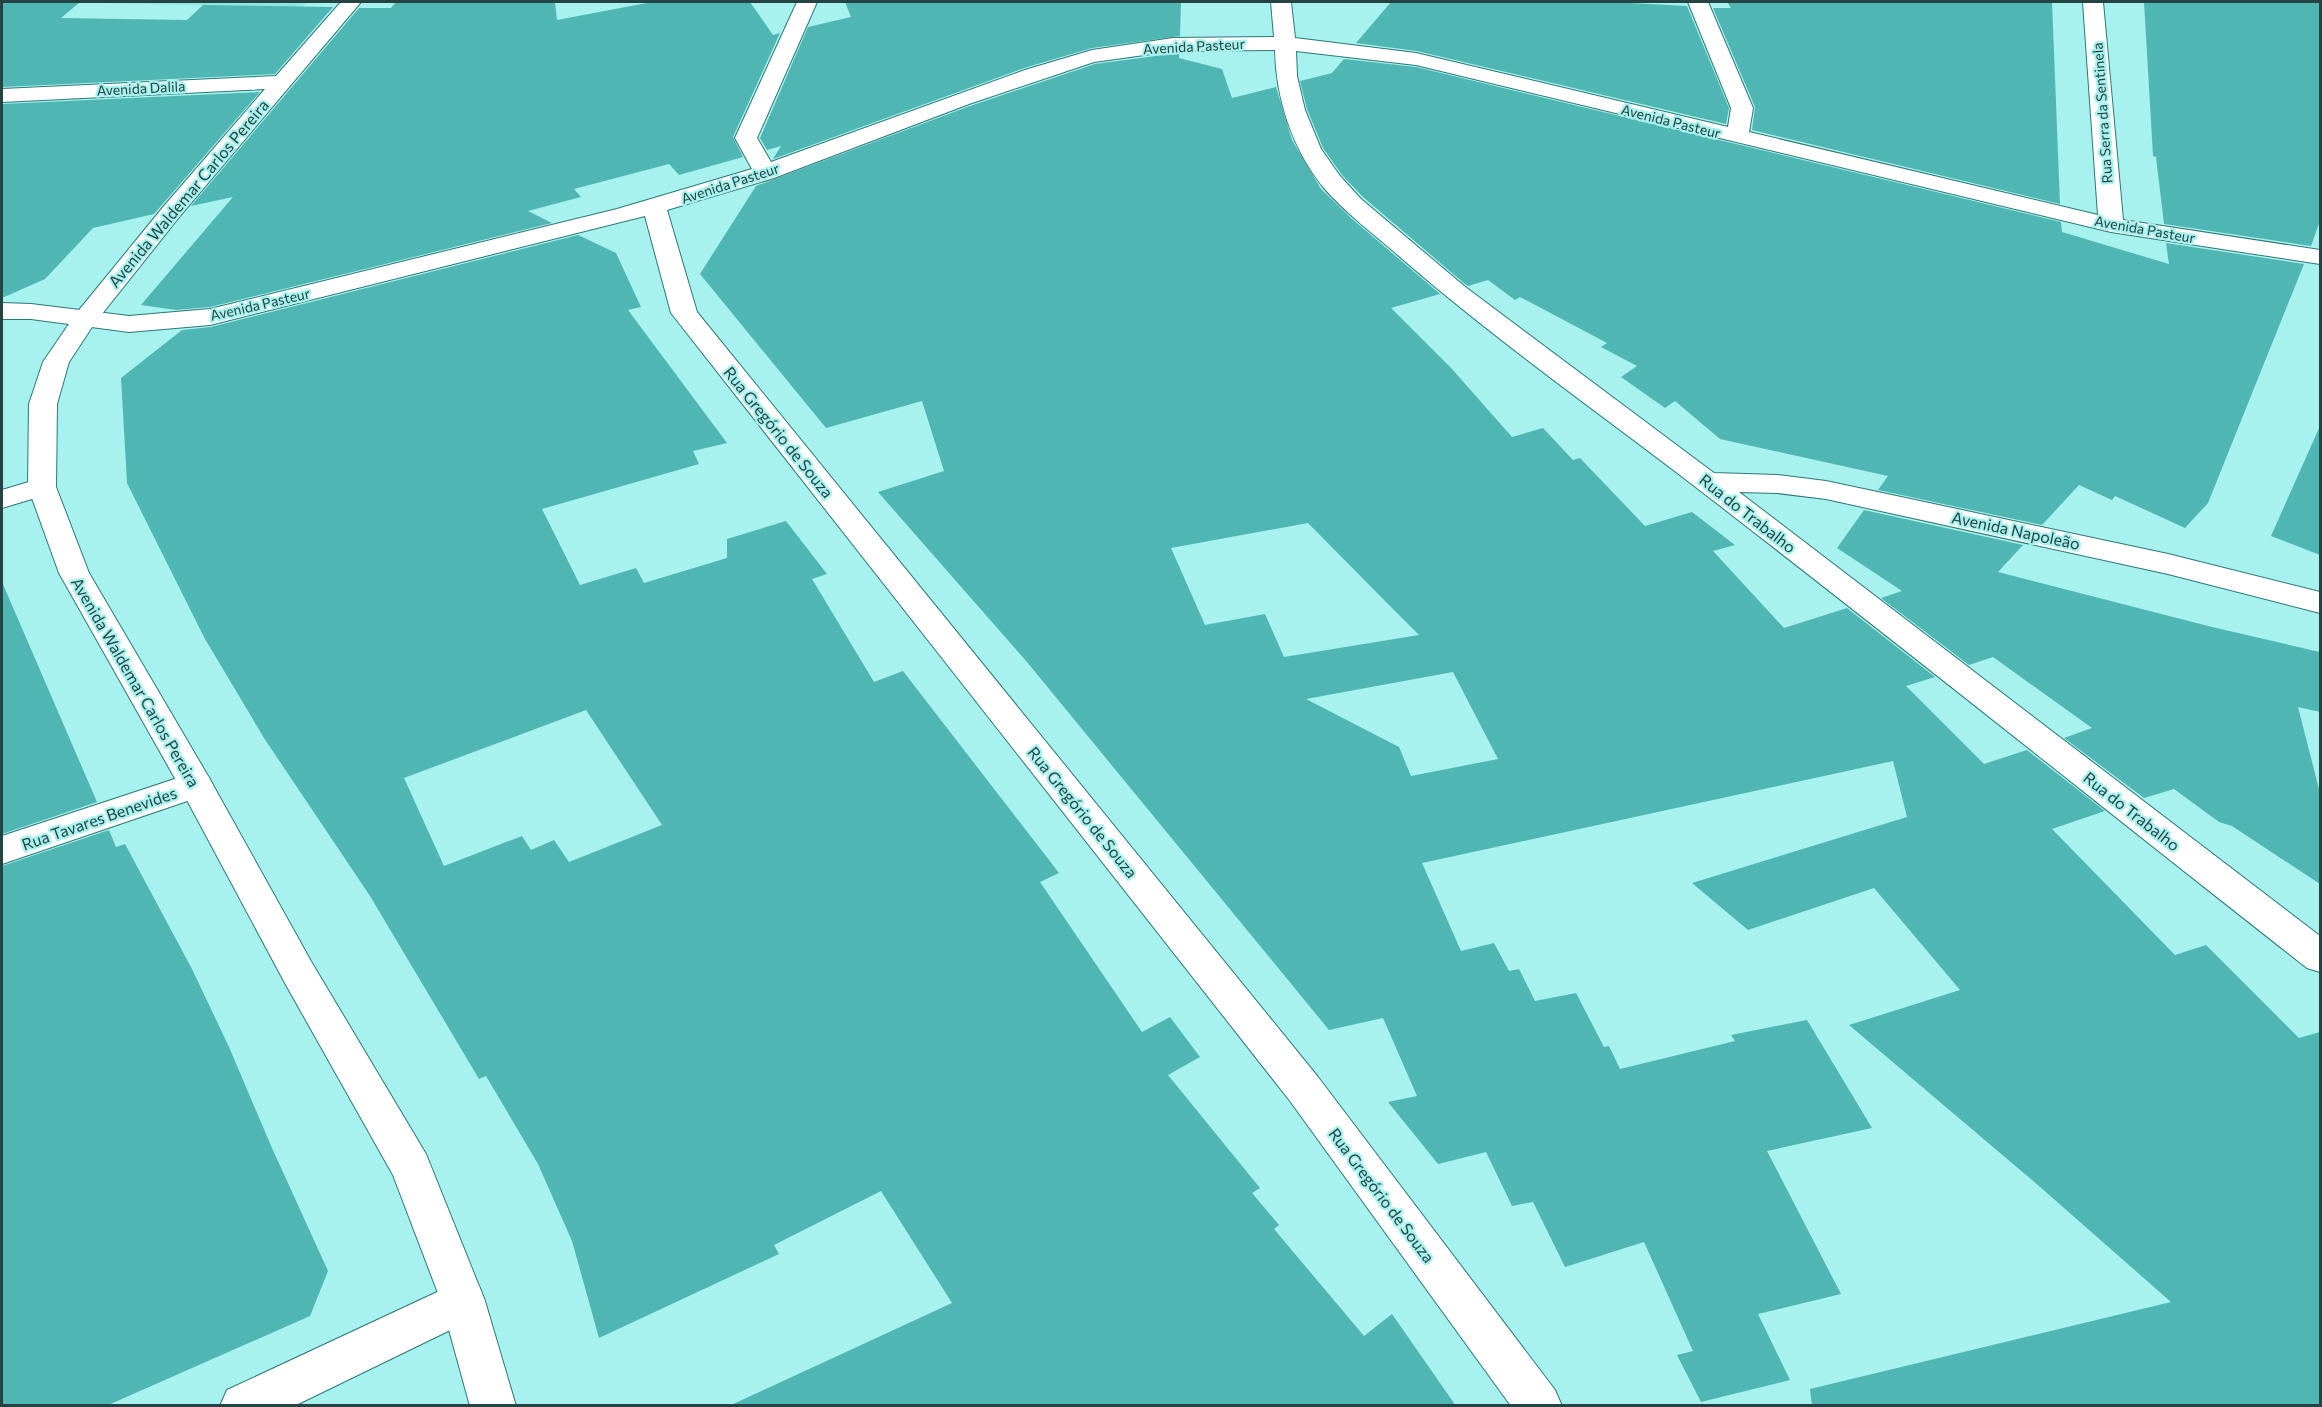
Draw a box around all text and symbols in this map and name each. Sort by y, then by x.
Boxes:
street label: Avenida Pasteur [1143,35,1246,57]
street label: Rua Serra da Sentinela [2089,42,2115,184]
street label: Avenida Dalila [96,77,186,99]
street label: Avenida Waldemar Carlos Pereira [104,95,272,291]
street label: Avenida Pasteur [1619,100,1723,142]
street label: Avenida Pasteur [679,159,782,207]
street label: Avenida Pasteur [2093,212,2197,246]
street label: Avenida Pasteur [208,284,312,324]
street label: Rua Gregório de Souza [720,363,838,501]
street label: Rua do Trabalho [1696,469,1800,557]
street label: Avenida Napoleão [1950,507,2082,553]
street label: Avenida Waldemar Carlos Pereira [68,574,204,790]
street label: Rua Gregório de Souza [1024,743,1142,881]
street label: Rua do Trabalho [2080,767,2184,855]
street label: Rua Tavares Benevides [19,783,179,853]
street label: Rua Gregório de Souza [1325,1124,1439,1266]

